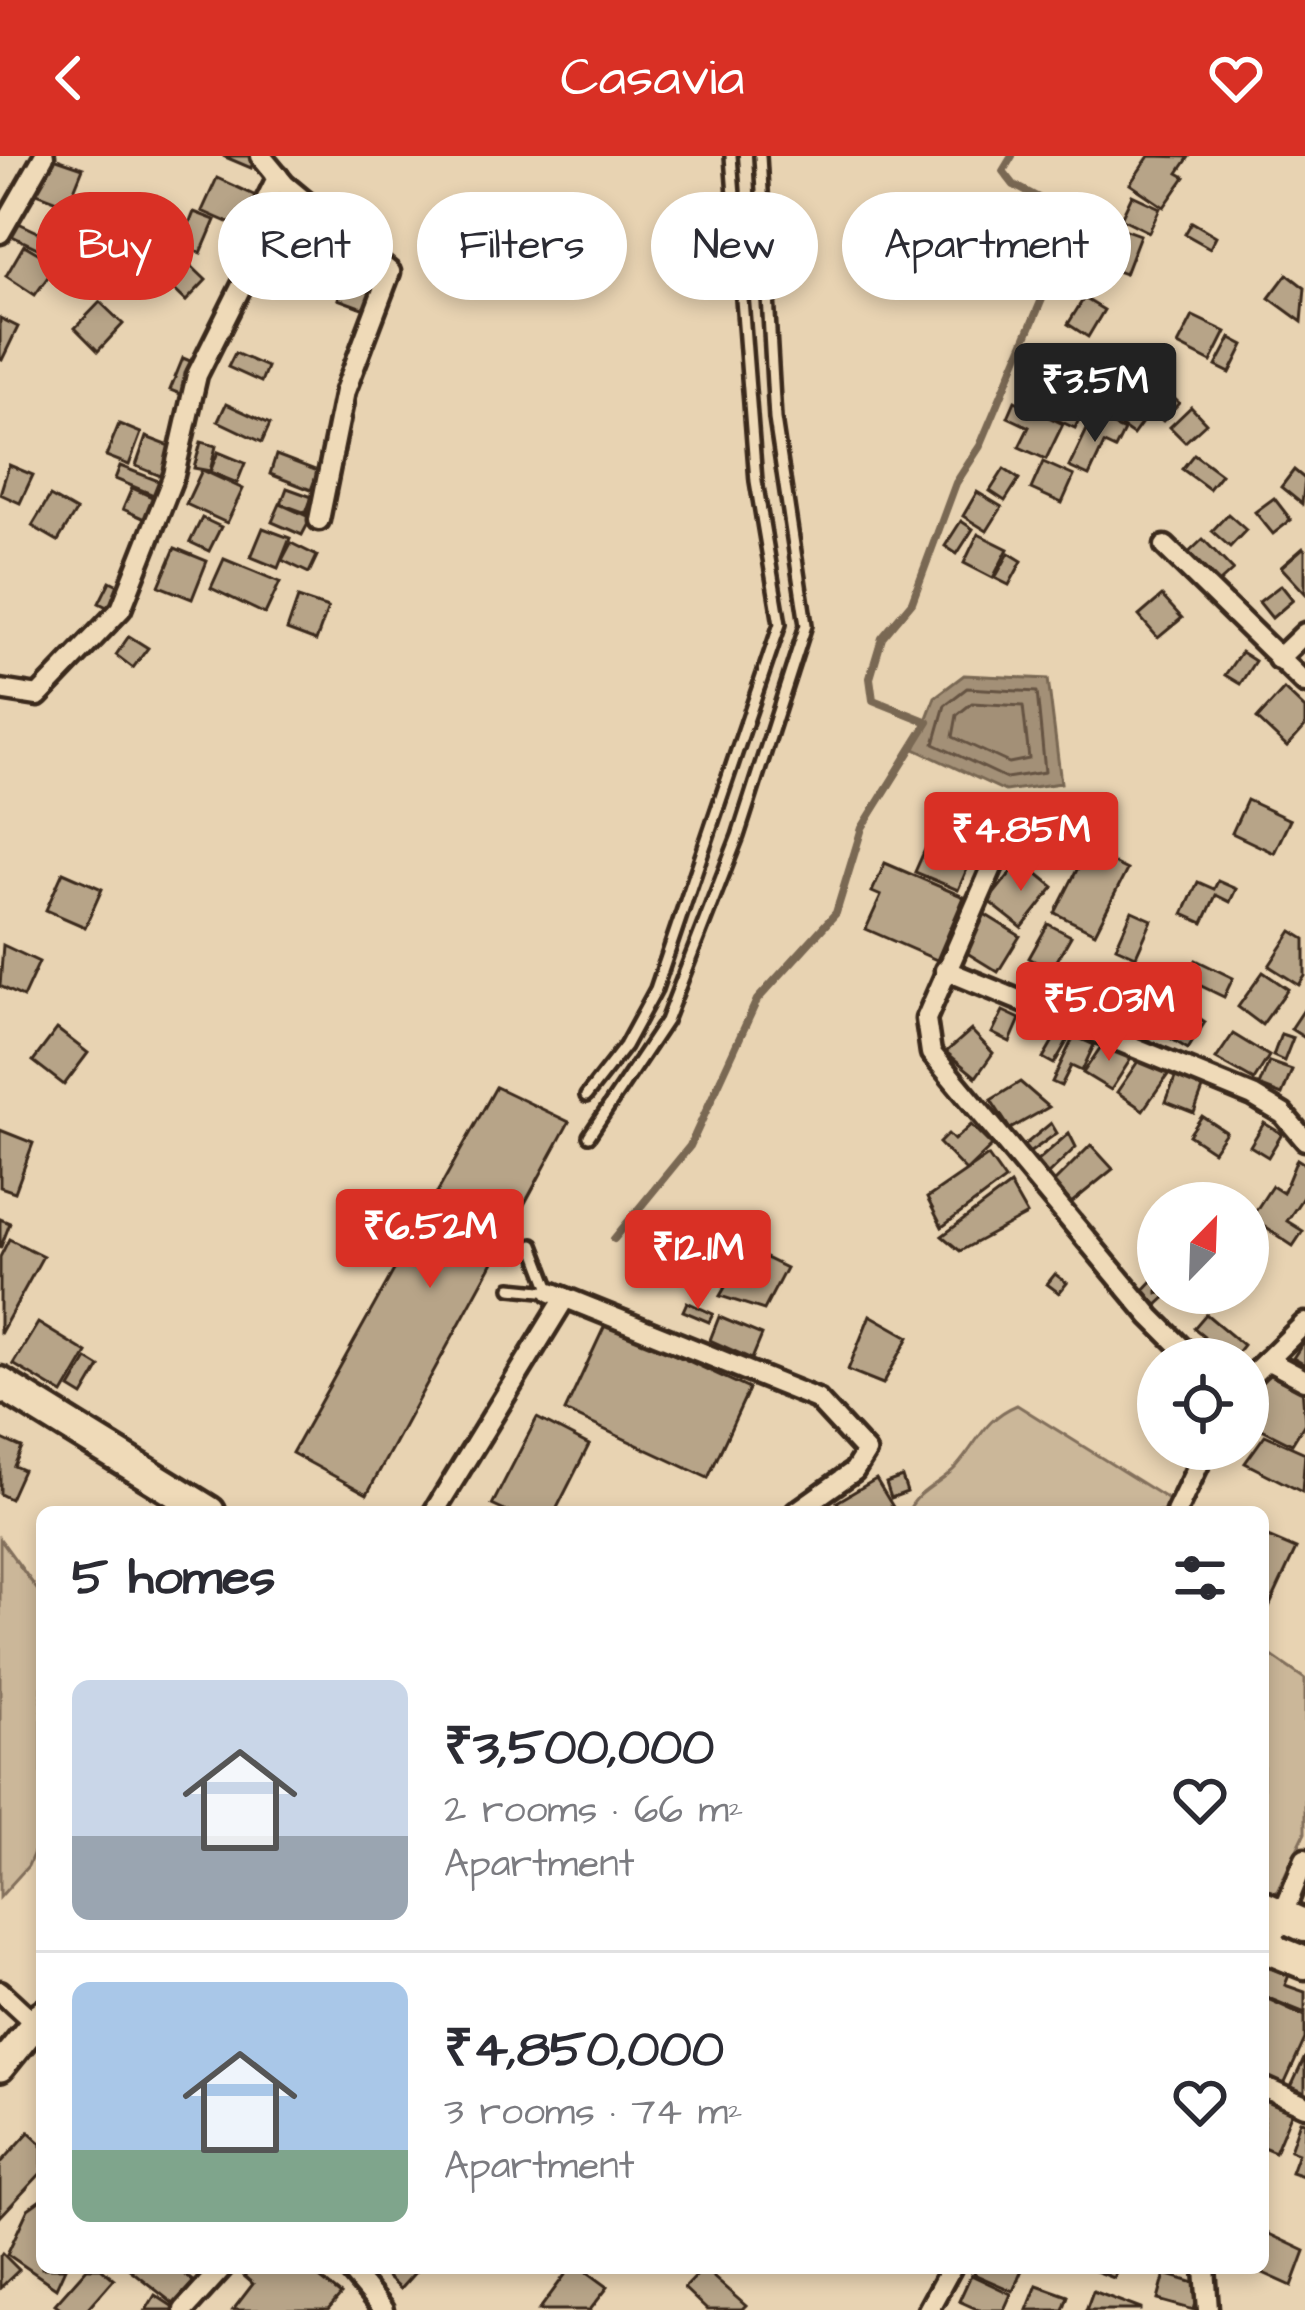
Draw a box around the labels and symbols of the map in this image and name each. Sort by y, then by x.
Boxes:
pin: ₹3.5M [1011,343,1179,445]
pin: ₹4.85M [923,792,1119,894]
pin: ₹5.03M [1011,962,1207,1064]
north arrow [1137,1182,1269,1314]
pin: ₹6.52M [332,1189,528,1291]
pin: ₹12.1M [600,1210,796,1312]

